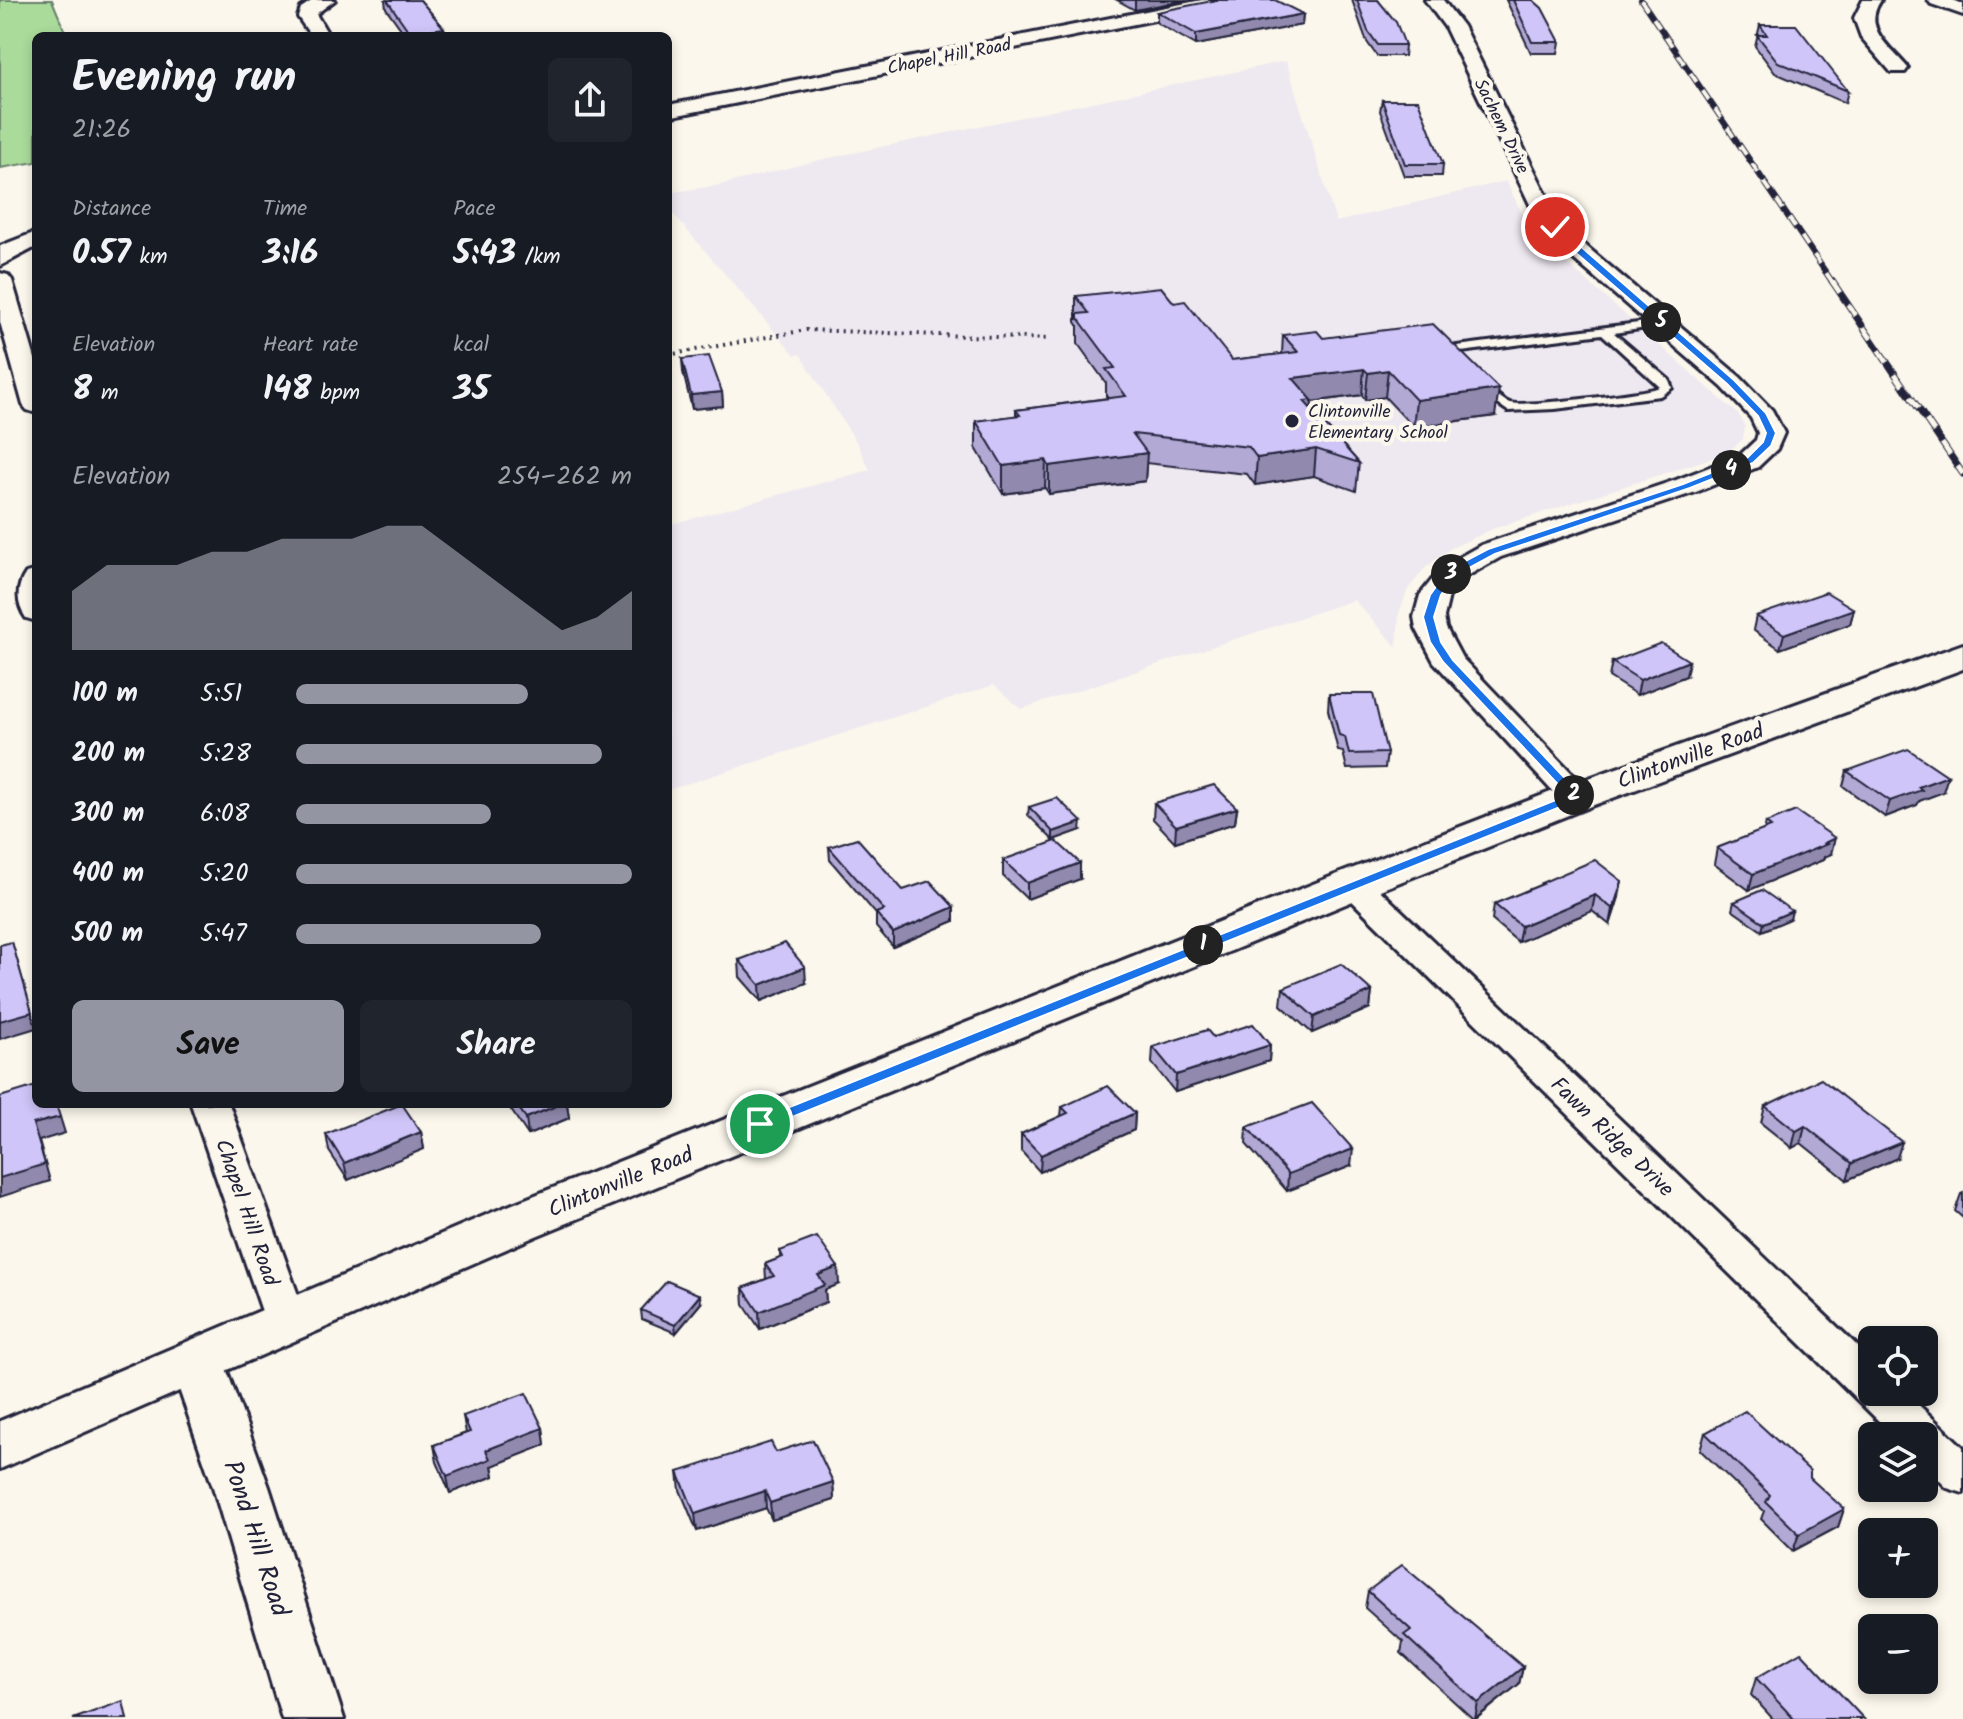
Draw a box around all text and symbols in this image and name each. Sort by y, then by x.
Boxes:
street label: Chapel Hill Road [885,31,1015,84]
text: Evening run [72,44,296,114]
button: share [548,58,632,142]
street label: Sachem Drive [1465,74,1536,179]
text: 21:26 [72,109,131,151]
text: Distance [72,192,151,227]
text: Time [263,192,307,227]
text: Pace [453,192,495,227]
pin [1521,193,1589,261]
icon: check [1533,205,1577,249]
text: 0.57 [72,227,131,281]
text: 3:16 [263,227,318,281]
text: 5:43 [453,227,516,281]
text: km [131,240,167,275]
text: /km [516,240,560,275]
pin: 5 [1641,302,1681,342]
text: 5 [1655,304,1667,339]
text: Elevation [72,328,155,363]
text: Heart rate [263,328,358,363]
text: kcal [453,328,489,363]
text: 8 [72,363,92,417]
text: 148 [263,363,312,417]
text: 35 [453,363,489,417]
text: m [92,376,118,411]
text: bpm [312,376,360,411]
place label: Clintonville Elementary School [1308,398,1449,448]
marker: Clintonville Elementary School [1283,412,1301,430]
pin: 4 [1711,450,1751,490]
text: 4 [1725,452,1737,487]
text: Elevation [72,456,170,498]
text: 254–262 m [497,456,632,498]
pin: 3 [1431,554,1471,594]
text: 3 [1445,556,1457,591]
text: 100 m [72,673,138,715]
text: 5:51 [200,673,242,715]
street label: Clintonville Road [1613,714,1770,800]
text: 200 m [72,733,145,775]
text: 5:28 [200,733,251,775]
pin: 2 [1554,775,1594,815]
text: 2 [1568,777,1580,812]
text: 300 m [72,793,144,835]
text: 6:08 [200,793,250,835]
text: 400 m [72,853,144,895]
text: 5:20 [200,853,248,895]
text: 500 m [72,913,143,955]
text: 5:47 [200,913,247,955]
pin: 1 [1183,925,1223,965]
text: 1 [1200,927,1206,962]
button: Save [72,1000,344,1092]
button: Share [360,1000,632,1092]
street label: Fawn Ridge Drive [1541,1069,1682,1206]
pin [726,1090,794,1158]
icon: arrive [738,1102,782,1146]
street label: Chapel Hill Road [204,1134,288,1292]
street label: Clintonville Road [543,1138,700,1228]
map controls [1858,1326,1938,1694]
button: locate [1858,1326,1938,1406]
button: layers [1858,1422,1938,1502]
street label: Pond Hill Road [210,1455,300,1623]
button: + [1858,1518,1938,1598]
button: − [1858,1614,1938,1694]

